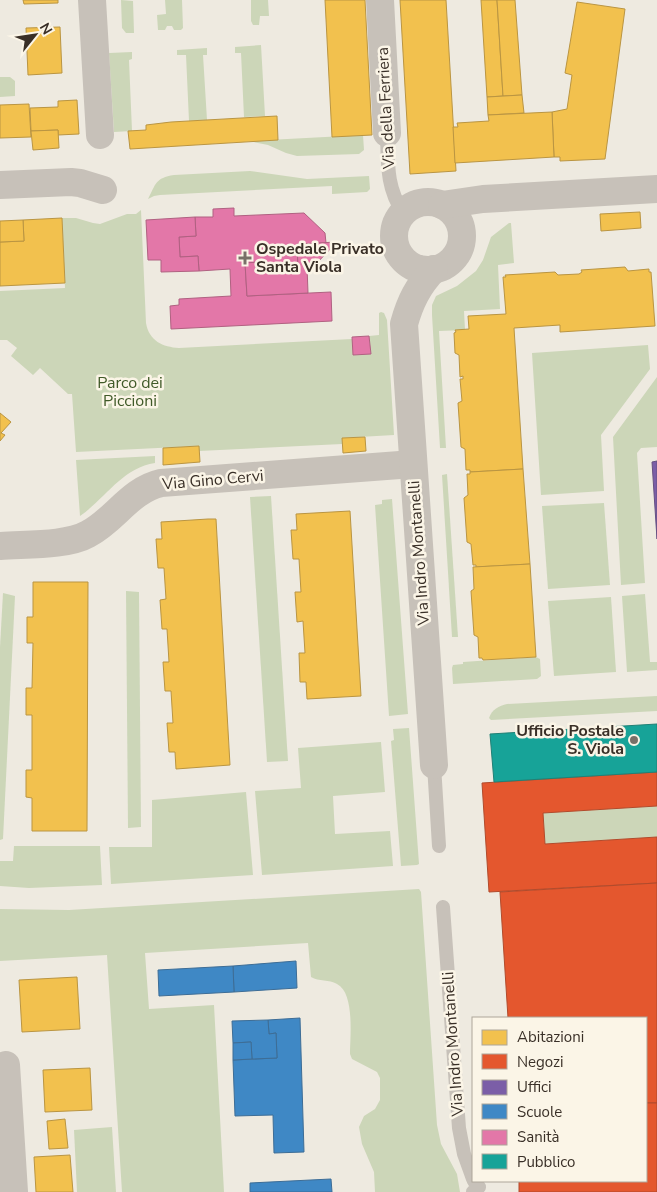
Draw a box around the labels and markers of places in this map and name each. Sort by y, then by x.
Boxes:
place label: Ospedale Privato Santa Viola [256,238,384,278]
marker: Ospedale Privato Santa Viola [238,251,252,265]
place label: Ufficio Postale S. Viola [516,720,624,760]
marker: Ufficio Postale S. Viola [628,734,640,746]

